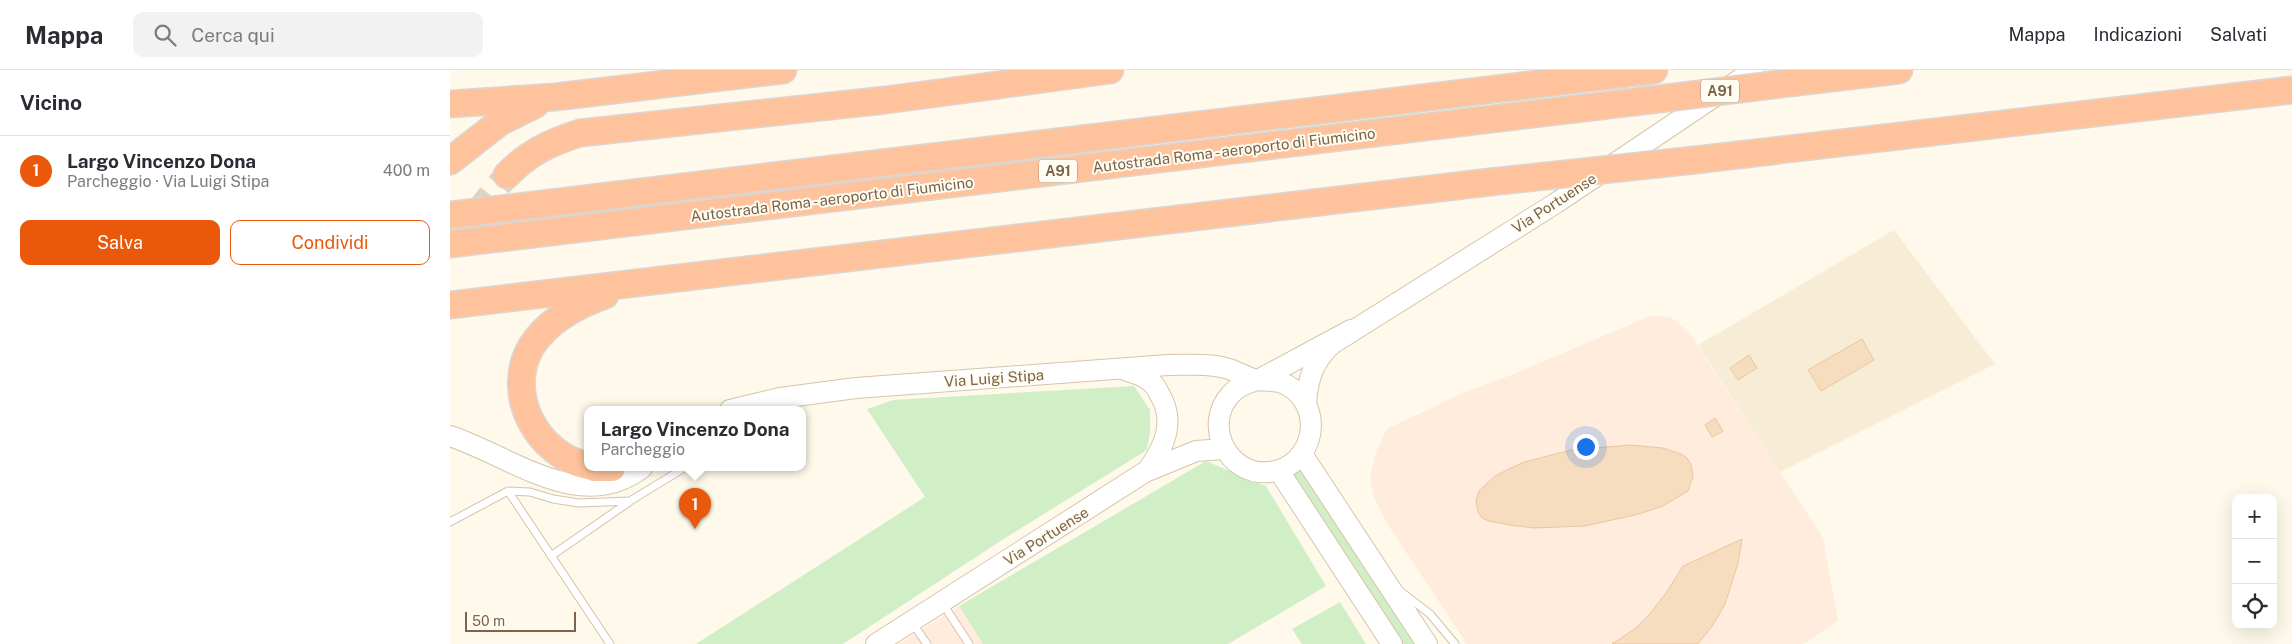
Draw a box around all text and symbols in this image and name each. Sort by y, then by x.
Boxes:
search box [133,12,483,57]
text: Mappa [25,21,103,49]
icon: search [151,21,179,49]
text: Cerca qui [191,24,275,46]
text: Mappa [2008,24,2066,45]
text: Indicazioni [2094,24,2182,45]
text: Salvati [2210,24,2267,45]
road number: A91 [1701,80,1739,102]
text: Vicino [20,90,82,115]
street label: Autostrada Roma - aeroporto di Fiumicino [1092,124,1376,176]
text: Largo Vincenzo Dona [67,150,256,172]
road number: A91 [1039,160,1077,182]
text: 1 [33,161,39,180]
text: 400 m [383,161,430,180]
street label: Via Portuense [1509,169,1599,237]
text: Parcheggio · Via Luigi Stipa [67,172,269,191]
street label: Autostrada Roma - aeroporto di Fiumicino [690,173,974,225]
button: Salva [20,220,220,265]
button: Condividi [230,220,430,265]
street label: Via Luigi Stipa [943,366,1045,390]
popup [584,406,806,471]
text: Largo Vincenzo Dona [600,418,790,440]
your location [1573,434,1599,460]
text: Parcheggio [600,440,685,459]
pin: 1 [679,488,711,529]
map controls [2232,494,2277,629]
button: + [2232,494,2277,539]
street label: Via Portuense [1000,503,1092,569]
button: − [2232,539,2277,584]
button: locate [2232,584,2277,629]
scale bar [465,609,576,632]
text: 50 m [472,613,505,629]

